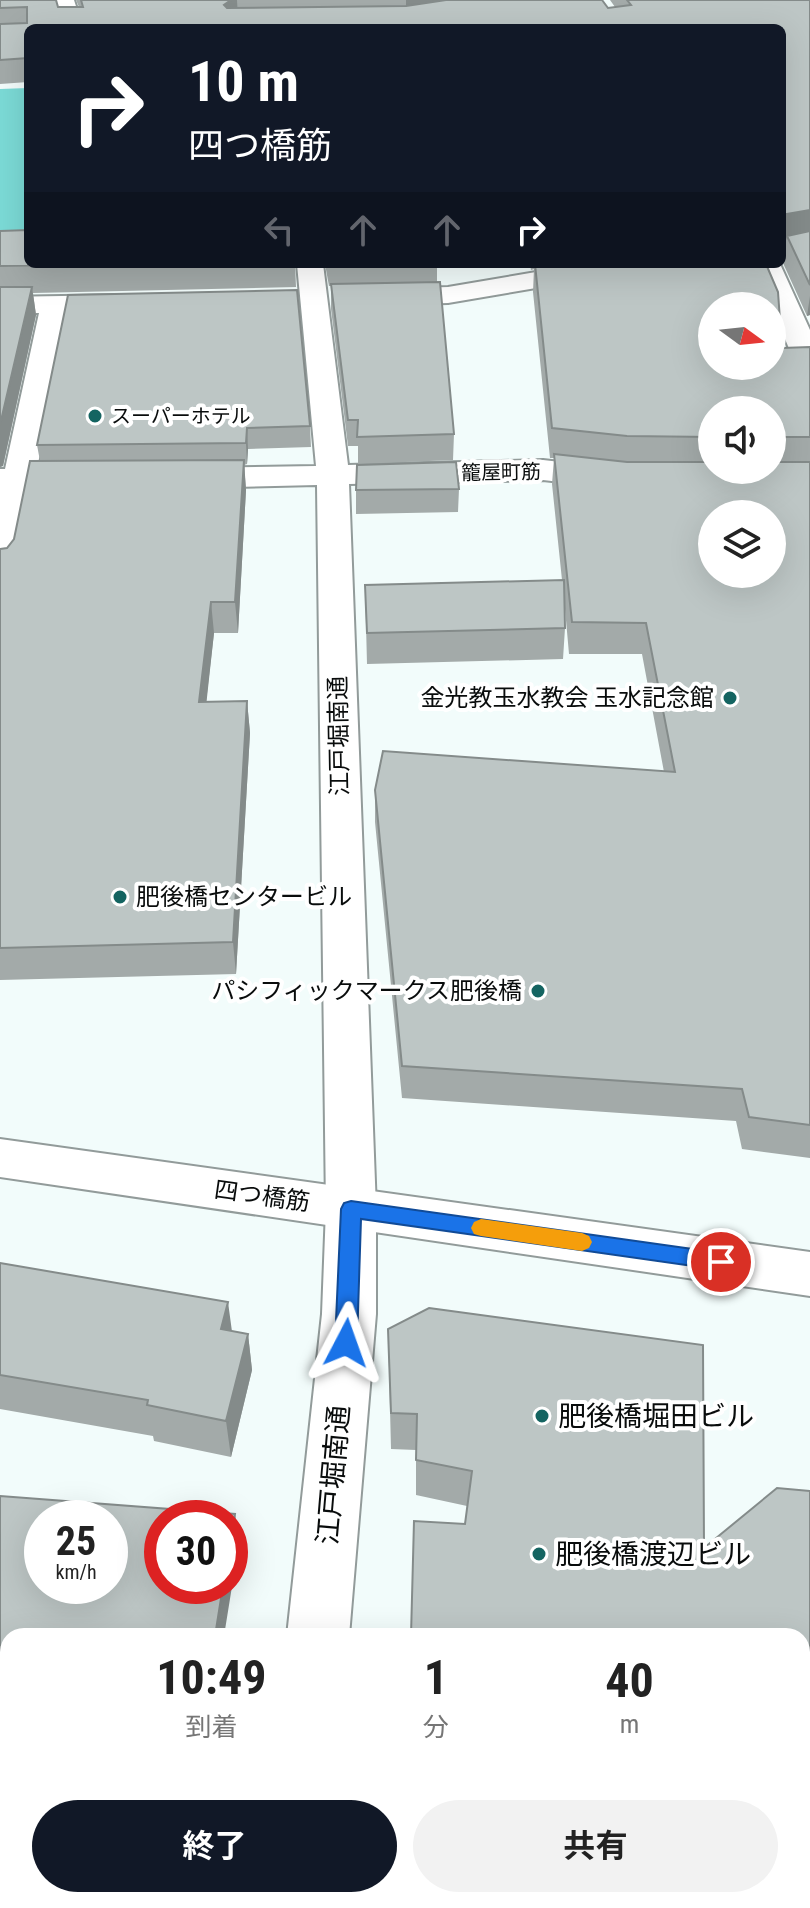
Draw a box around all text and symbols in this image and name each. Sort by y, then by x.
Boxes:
text: 10 m [188,49,299,115]
icon: right [56,56,160,160]
text: 四つ橋筋 [188,125,332,167]
icon: left [257,208,301,252]
icon: ahead [341,208,385,252]
icon: ahead [425,208,469,252]
icon: right [509,208,553,252]
north arrow [698,292,786,380]
map controls [698,292,786,588]
button: sound [698,396,786,484]
place label: スーパーホテル [111,404,251,428]
marker: スーパーホテル [86,407,104,425]
street label: 籠屋町筋 [461,459,541,485]
button: layers [698,500,786,588]
street label: 江戸堀南通 [324,676,354,796]
place label: 金光教玉水教会 玉水記念館 [420,684,714,712]
marker: 金光教玉水教会 玉水記念館 [721,689,739,707]
place label: 肥後橋センタービル [136,883,352,911]
marker: 肥後橋センタービル [111,888,129,906]
place label: パシフィックマークス肥後橋 [211,977,522,1005]
marker: パシフィックマークス肥後橋 [529,982,547,1000]
street label: 四つ橋筋 [213,1175,311,1217]
pin [687,1228,755,1296]
icon: arrive [699,1240,743,1284]
position arrow [304,1301,388,1385]
place label: 肥後橋堀田ビル [558,1400,754,1433]
street label: 江戸堀南通 [311,1404,356,1546]
marker: 肥後橋堀田ビル [533,1407,551,1425]
speed limit sign: 30 [144,1500,248,1604]
text: 25 [56,1518,96,1565]
place label: 肥後橋渡辺ビル [555,1538,751,1571]
marker: 肥後橋渡辺ビル [530,1545,548,1563]
text: km/h [55,1560,97,1584]
text: 10:49 [156,1649,266,1706]
text: 1 [424,1649,448,1706]
text: 40 [605,1652,654,1709]
text: m [620,1709,639,1739]
text: 到着 [185,1712,237,1742]
text: 分 [423,1712,449,1742]
button: 終了 [32,1800,397,1892]
button: 共有 [413,1800,778,1892]

